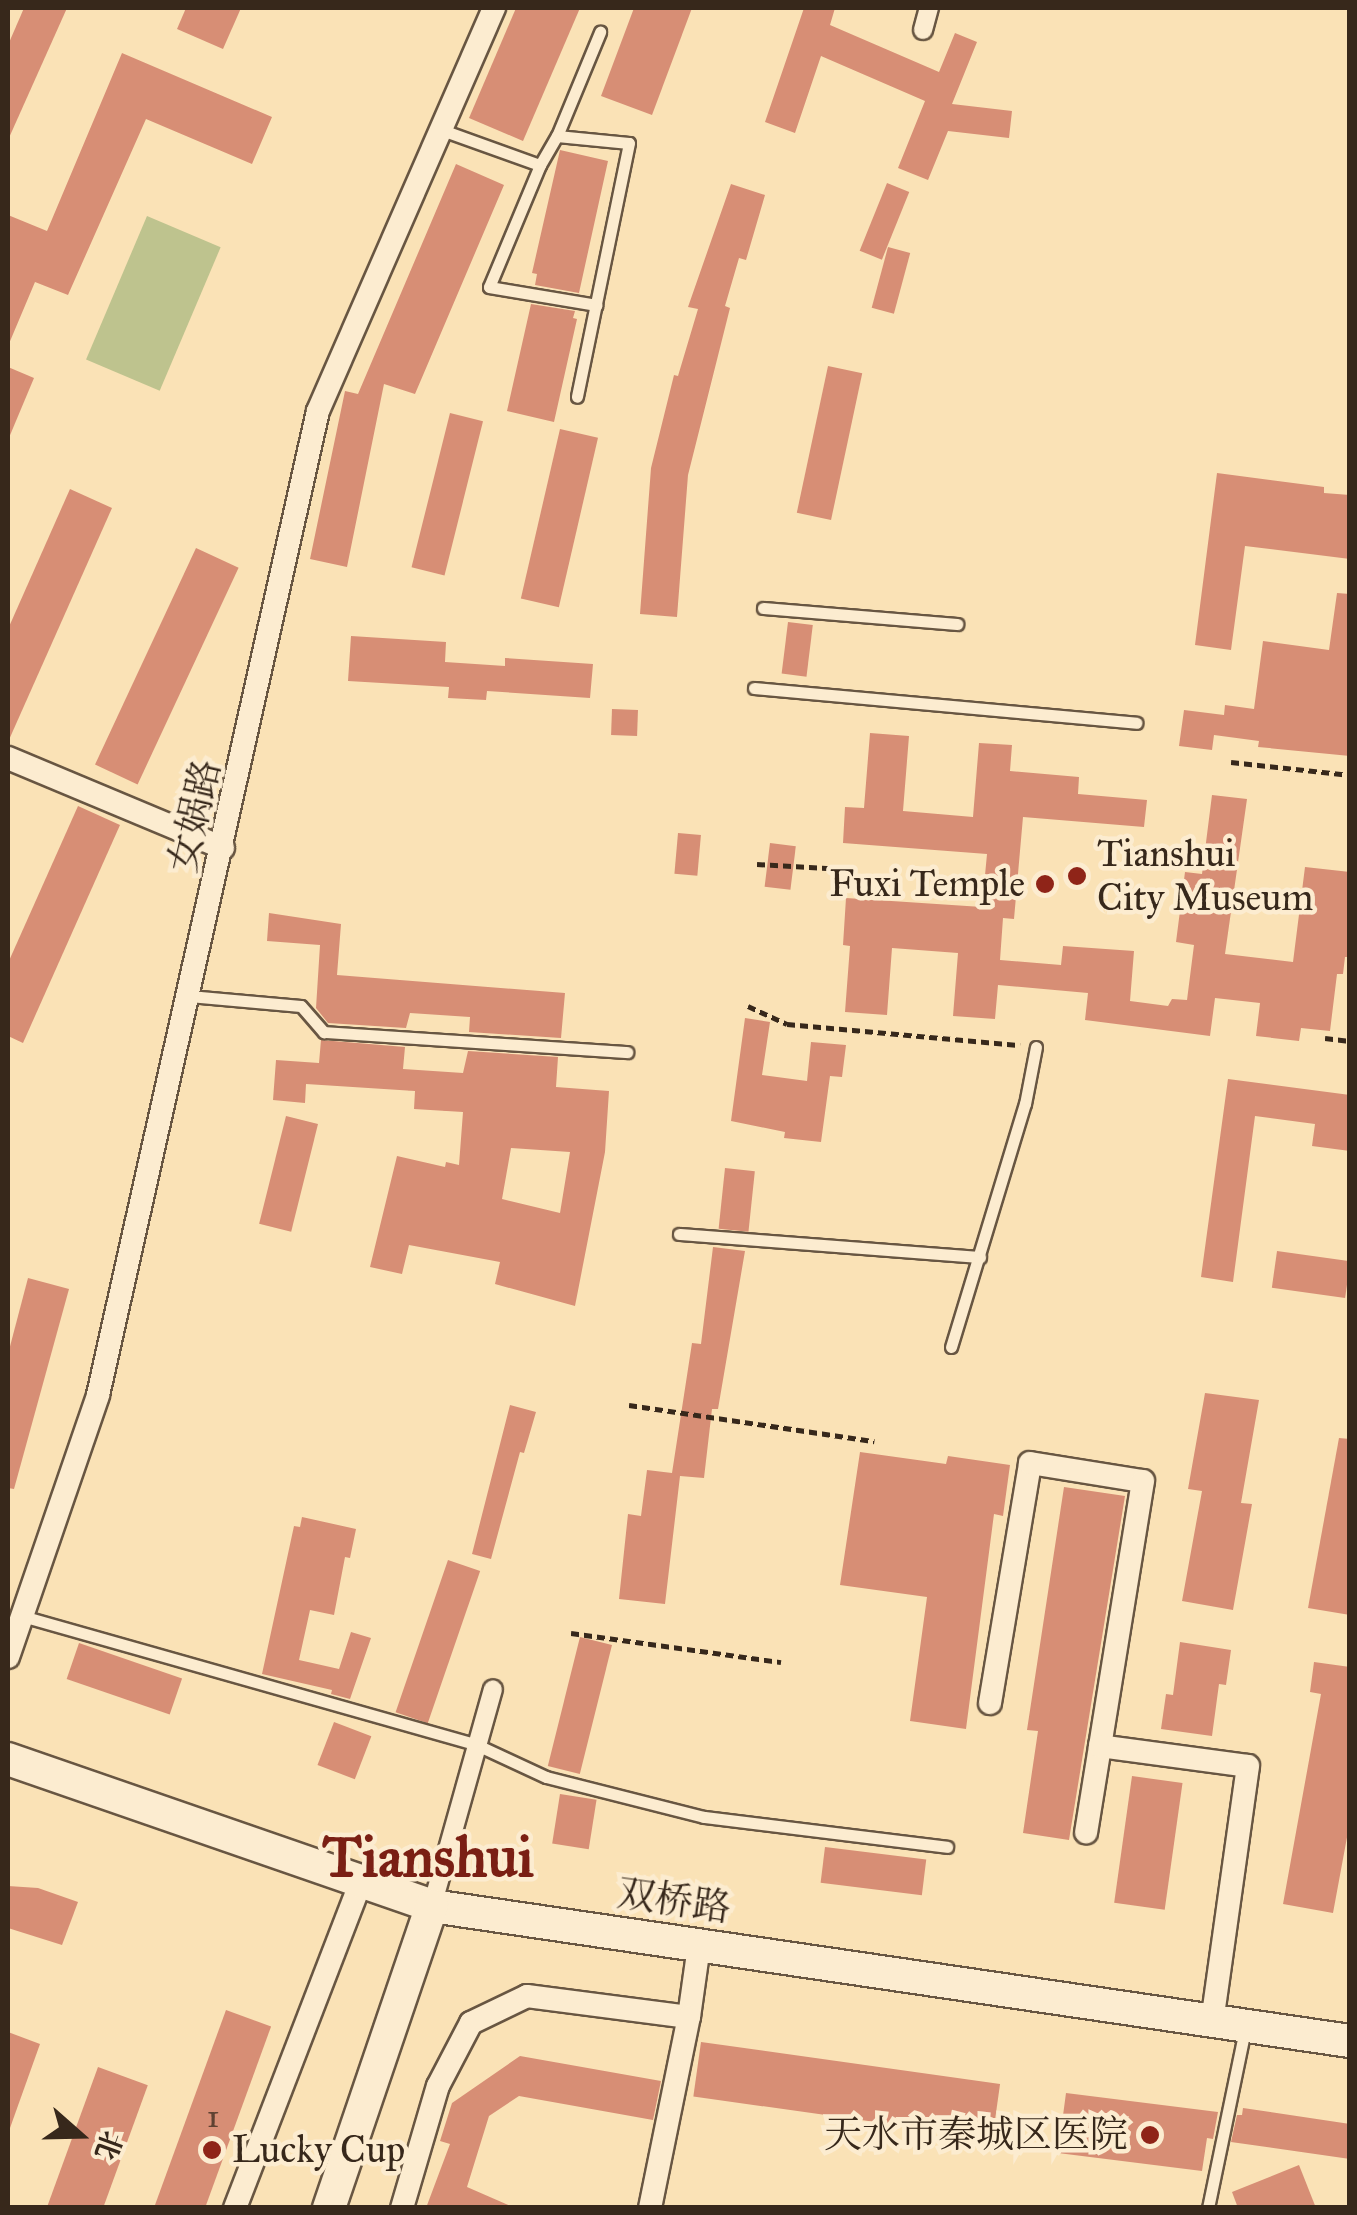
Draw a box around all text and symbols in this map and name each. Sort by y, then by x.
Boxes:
street label: 女娲路 [160,755,230,877]
place label: Tianshui City Museum [1097,831,1314,921]
place label: Fuxi Temple [829,861,1025,907]
marker: Tianshui City Museum [1066,865,1088,887]
marker: Fuxi Temple [1034,873,1056,895]
district label: Tianshui [322,1822,534,1892]
street label: 双桥路 [614,1870,734,1932]
north arrow [30,2085,130,2185]
house number: 1 [207,2098,219,2136]
place label: 天水市秦城区医院 [824,2112,1128,2158]
marker: 天水市秦城区医院 [1137,2122,1163,2148]
text: 北 [87,2126,130,2165]
place label: Lucky Cup [232,2127,405,2173]
marker: Lucky Cup [201,2139,223,2161]

